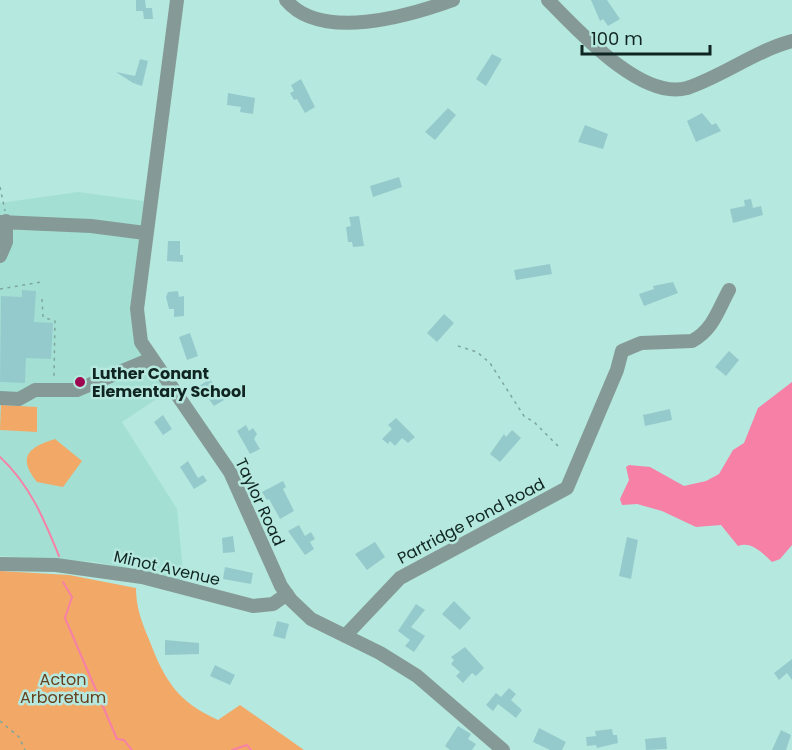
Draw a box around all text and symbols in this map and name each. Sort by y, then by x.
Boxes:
scale bar [582,18,710,56]
text: 100 m [591,26,643,51]
place label: Luther Conant Elementary School [92,362,246,403]
marker: Luther Conant Elementary School [73,375,87,389]
street label: Taylor Road [230,454,290,550]
street label: Partridge Pond Road [393,472,549,570]
street label: Minot Avenue [112,545,222,591]
park label: Acton Arboretum [20,668,106,709]

